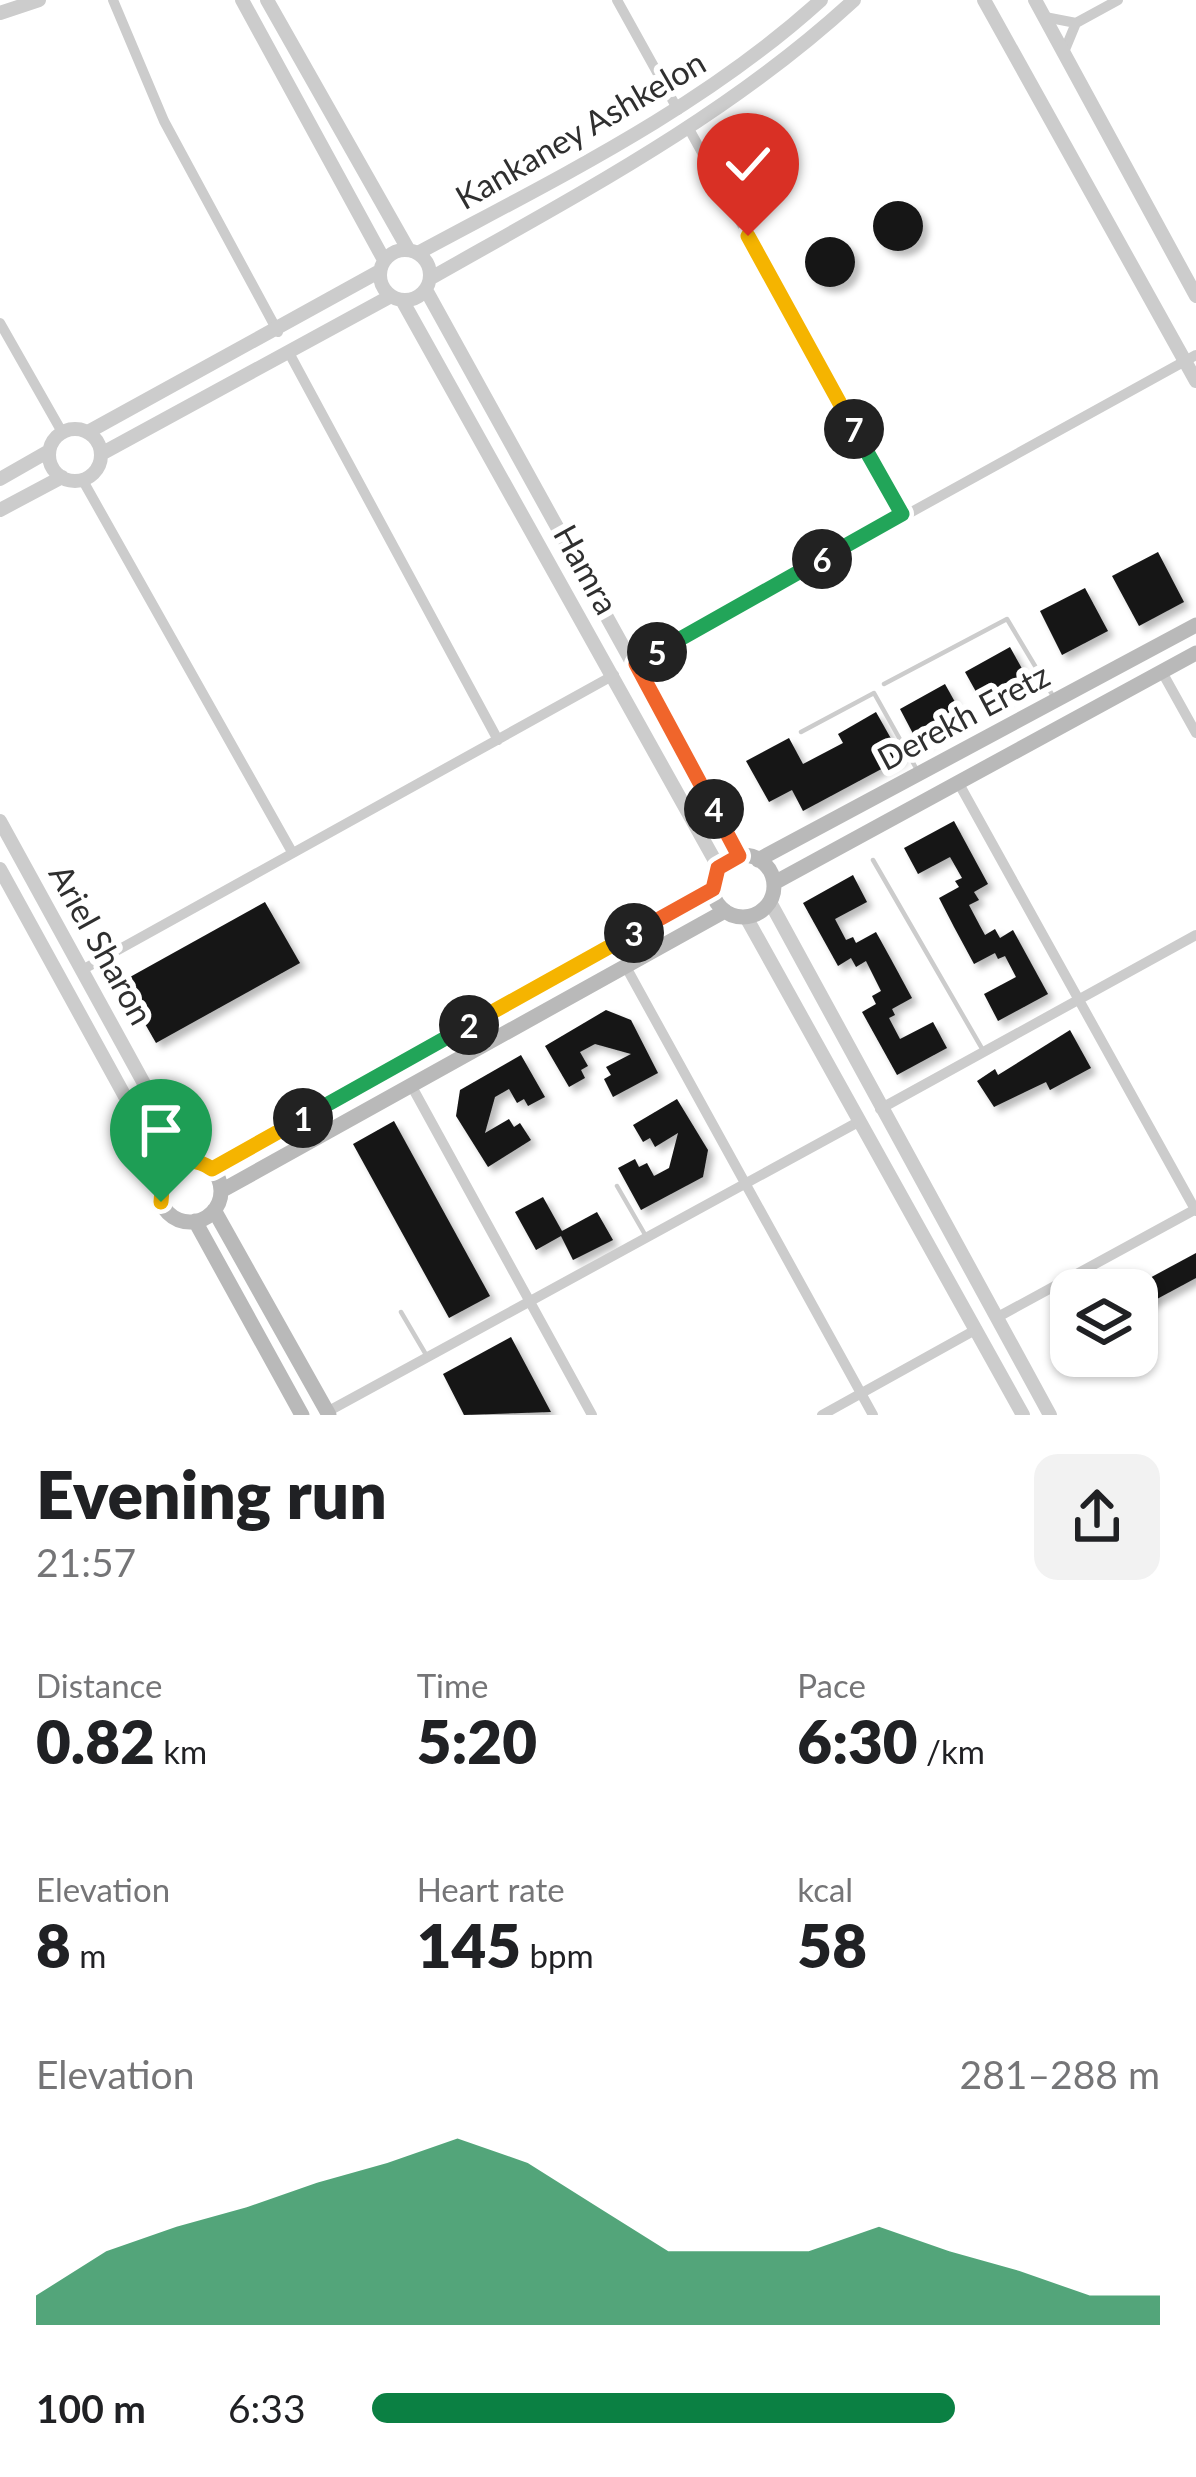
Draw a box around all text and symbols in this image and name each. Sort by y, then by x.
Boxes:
street label: Kankaney Ashkelon [448,41,712,217]
pin [697,113,799,236]
icon: check [715,131,781,197]
pin: 7 [824,399,884,459]
text: 7 [844,409,864,449]
street label: Hamra [546,517,628,621]
pin: 6 [792,529,852,589]
text: 6 [812,539,832,579]
pin: 5 [627,622,687,682]
text: 5 [647,632,667,672]
street label: Derekh Eretz [870,654,1056,778]
pin: 4 [684,779,744,839]
text: 4 [704,789,724,829]
street label: Ariel Sharon [42,857,162,1031]
pin: 3 [604,903,664,963]
text: 3 [624,913,644,953]
pin: 2 [439,995,499,1055]
text: 2 [459,1005,479,1045]
pin [110,1079,212,1202]
pin: 1 [273,1088,333,1148]
icon: arrive [128,1097,194,1163]
text: 1 [293,1098,313,1138]
map controls [1050,1269,1158,1377]
button: layers [1050,1269,1158,1377]
text: Evening run [36,1454,387,1533]
button: share [1034,1454,1160,1580]
text: 21:57 [36,1539,136,1585]
text: Distance [36,1665,163,1705]
text: Time [417,1665,489,1705]
text: Pace [797,1665,866,1705]
text: 0.82 [36,1705,155,1777]
text: 5:20 [417,1705,537,1777]
text: 6:30 [797,1705,918,1777]
text: km [155,1731,207,1771]
text: /km [918,1731,985,1771]
text: Elevation [36,1869,170,1909]
text: Heart rate [417,1869,565,1909]
text: kcal [797,1869,853,1909]
text: 8 [36,1909,71,1981]
text: 145 [417,1909,521,1981]
text: 58 [797,1909,867,1981]
text: m [71,1935,106,1975]
text: bpm [521,1935,594,1975]
text: Elevation [36,2051,194,2097]
text: 281–288 m [960,2051,1160,2097]
text: 100 m [36,2385,146,2431]
text: 6:33 [228,2385,306,2431]

